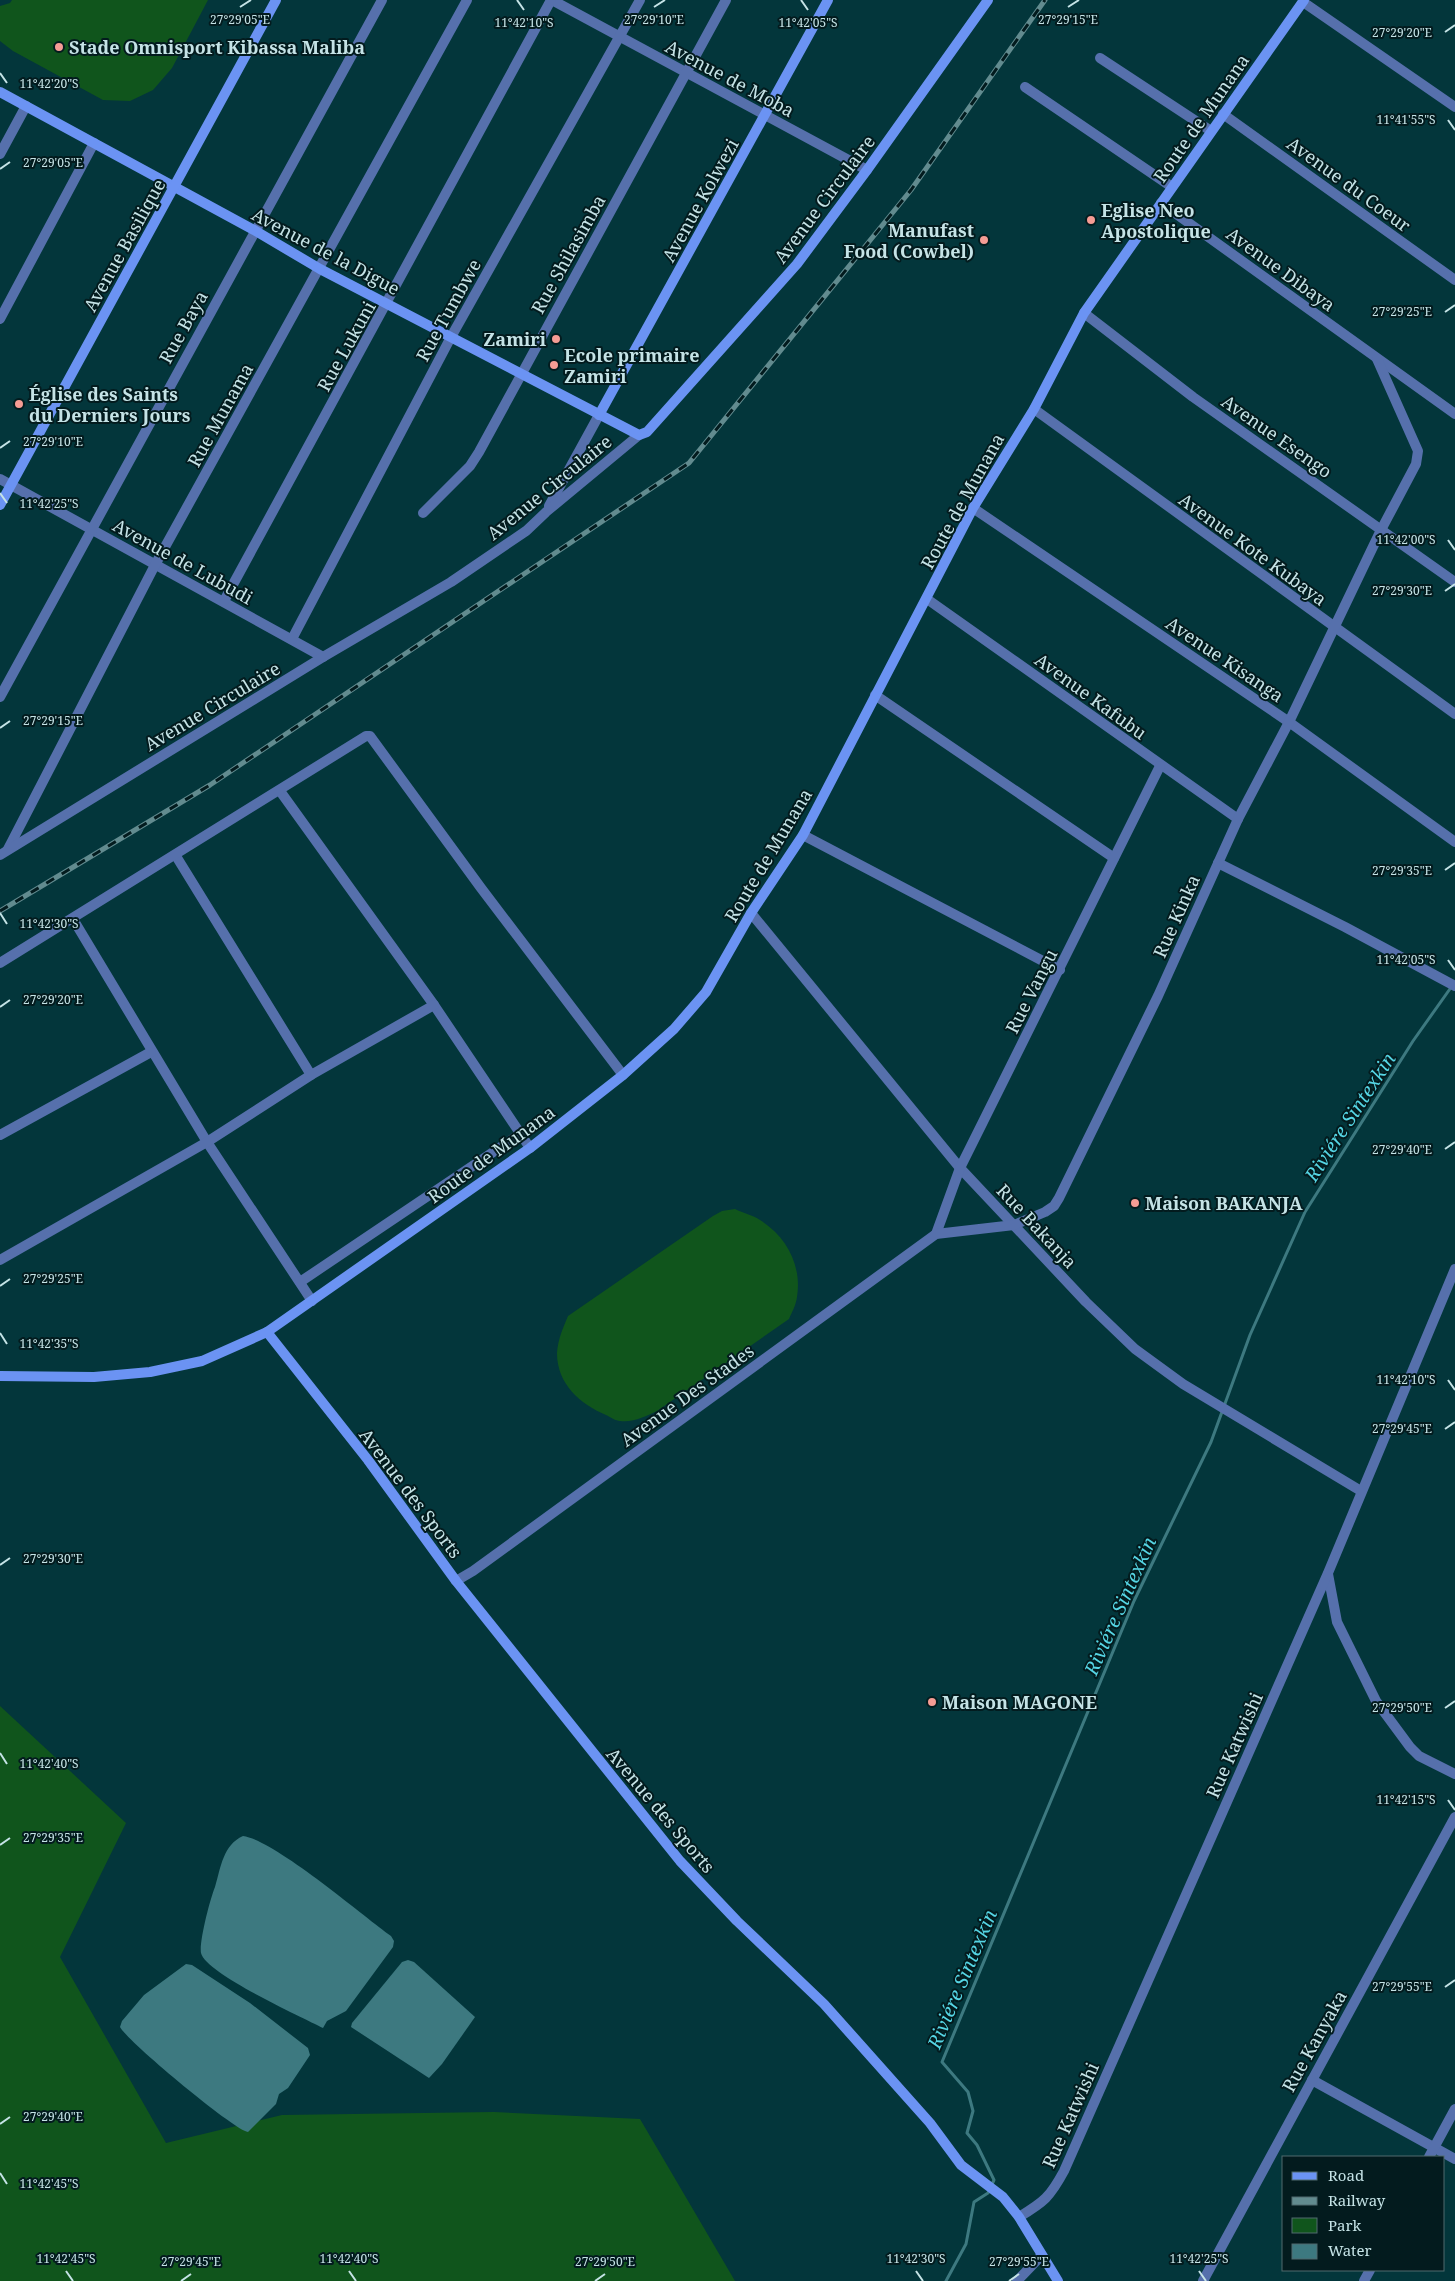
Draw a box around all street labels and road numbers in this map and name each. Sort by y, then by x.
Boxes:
street label: Avenue de Moba [661,34,799,122]
street label: Route de Munana [1148,49,1254,187]
street label: Avenue Circulaire [768,130,880,268]
street label: Avenue du Coeur [1282,131,1416,237]
street label: Avenue Kolwezi [656,134,744,266]
street label: Avenue Basilique [78,174,170,316]
street label: Rue Shilasimba [525,190,611,318]
street label: Avenue de la Digue [248,202,404,300]
street label: Avenue Dibaya [1222,221,1340,317]
street label: Rue Tumbwe [410,255,486,365]
street label: Rue Baya [153,286,213,368]
street label: Rue Lukuni [311,296,381,395]
street label: Rue Munama [182,359,258,471]
street label: Avenue Esengo [1217,389,1337,483]
street label: Avenue Circulaire [482,429,616,545]
street label: Route de Munana [915,429,1009,573]
street label: Avenue Kote Kubaya [1174,487,1332,611]
street label: Avenue de Lubudi [109,513,257,610]
street label: Avenue Kisanga [1161,611,1289,707]
street label: Avenue Kafubu [1030,647,1152,745]
street label: Avenue Circulaire [140,656,284,756]
street label: Route de Munana [719,784,817,926]
street label: Rue Kinka [1147,871,1205,961]
street label: Rue Vangu [1000,944,1063,1037]
street label: Route de Munana [423,1100,559,1208]
street label: Rue Bakanja [992,1179,1082,1273]
street label: Avenue Des Stades [615,1338,759,1452]
street label: Avenue des Sports [354,1423,468,1563]
street label: Rue Katwishi [1200,1688,1268,1802]
street label: Avenue des Sports [601,1742,721,1878]
street label: Rue Kanyaka [1276,1986,1352,2096]
street label: Rue Katwishi [1036,2058,1104,2172]

